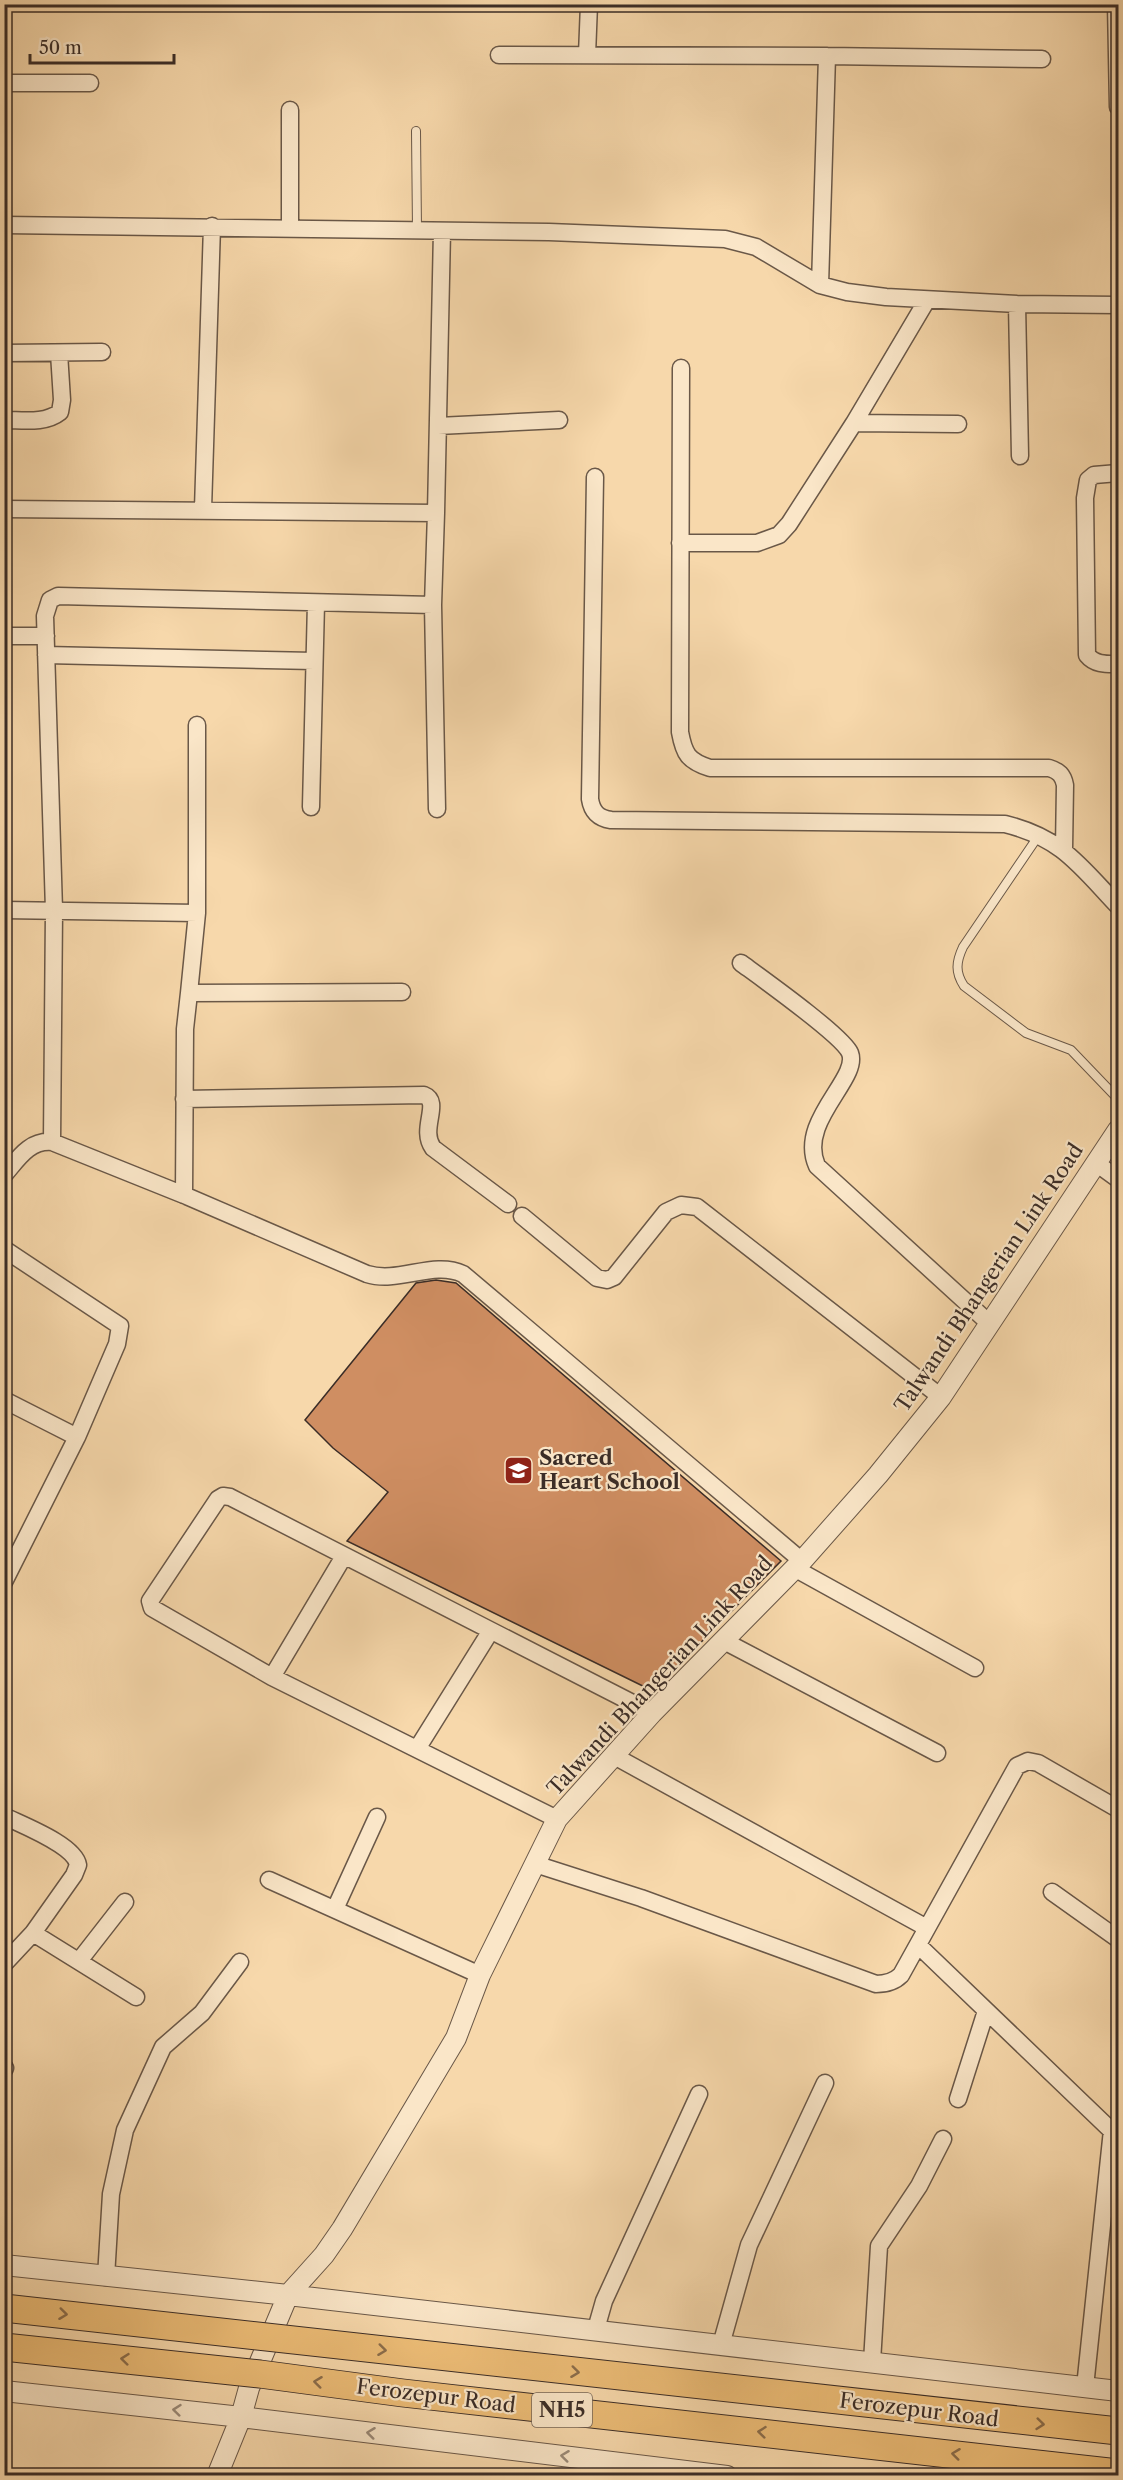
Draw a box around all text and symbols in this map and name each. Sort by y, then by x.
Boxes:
scale bar [30,27,174,65]
text: 50 m [39,37,82,59]
street label: Talwandi Bhangerian Link Road [889,1138,1088,1417]
place label: Sacred Heart School [539,1445,680,1494]
school or university icon: Sacred Heart School [502,1454,534,1486]
street label: Talwandi Bhangerian Link Road [542,1550,778,1801]
one-way arrow [58,2308,67,2320]
one-way arrow [377,2343,386,2356]
one-way arrow [120,2353,129,2366]
one-way arrow [571,2365,580,2378]
street label: Ferozepur Road [355,2373,517,2418]
one-way arrow [314,2376,323,2389]
street label: Ferozepur Road [838,2387,1000,2432]
road number: NH5 [532,2393,592,2427]
one-way arrow [173,2404,182,2417]
one-way arrow [1036,2417,1045,2430]
one-way arrow [758,2426,767,2439]
one-way arrow [366,2427,376,2439]
one-way arrow [952,2448,961,2461]
one-way arrow [560,2450,569,2463]

